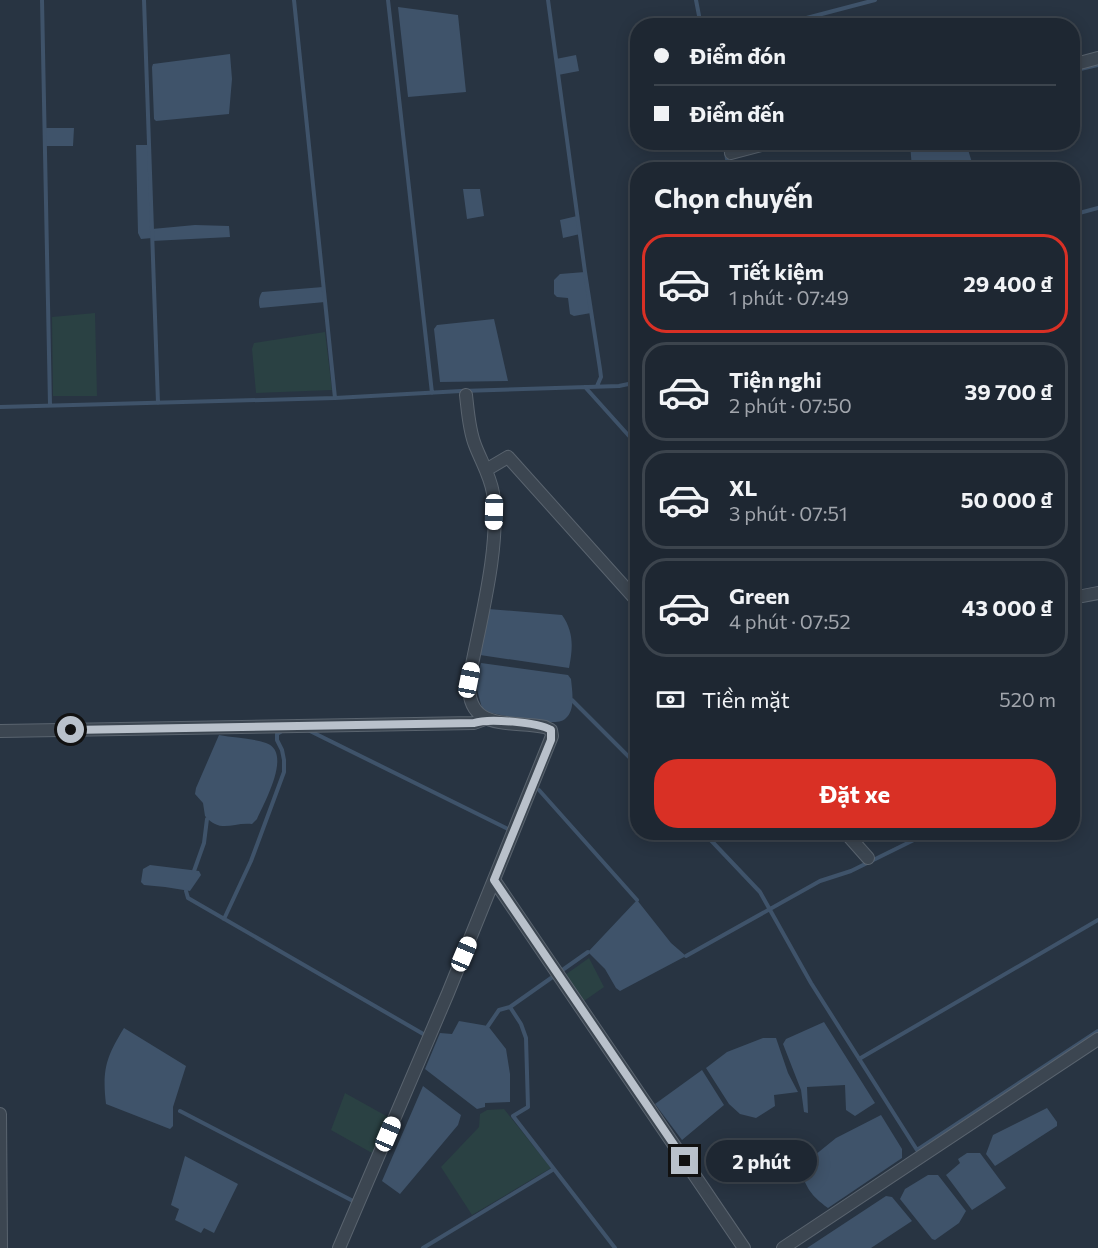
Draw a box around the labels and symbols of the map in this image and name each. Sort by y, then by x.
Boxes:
car [485,494,503,530]
car [457,661,481,699]
route start [57,716,84,743]
car [449,934,479,974]
car [373,1114,403,1154]
callout: 2 phút [706,1140,817,1182]
route end [671,1147,698,1174]

